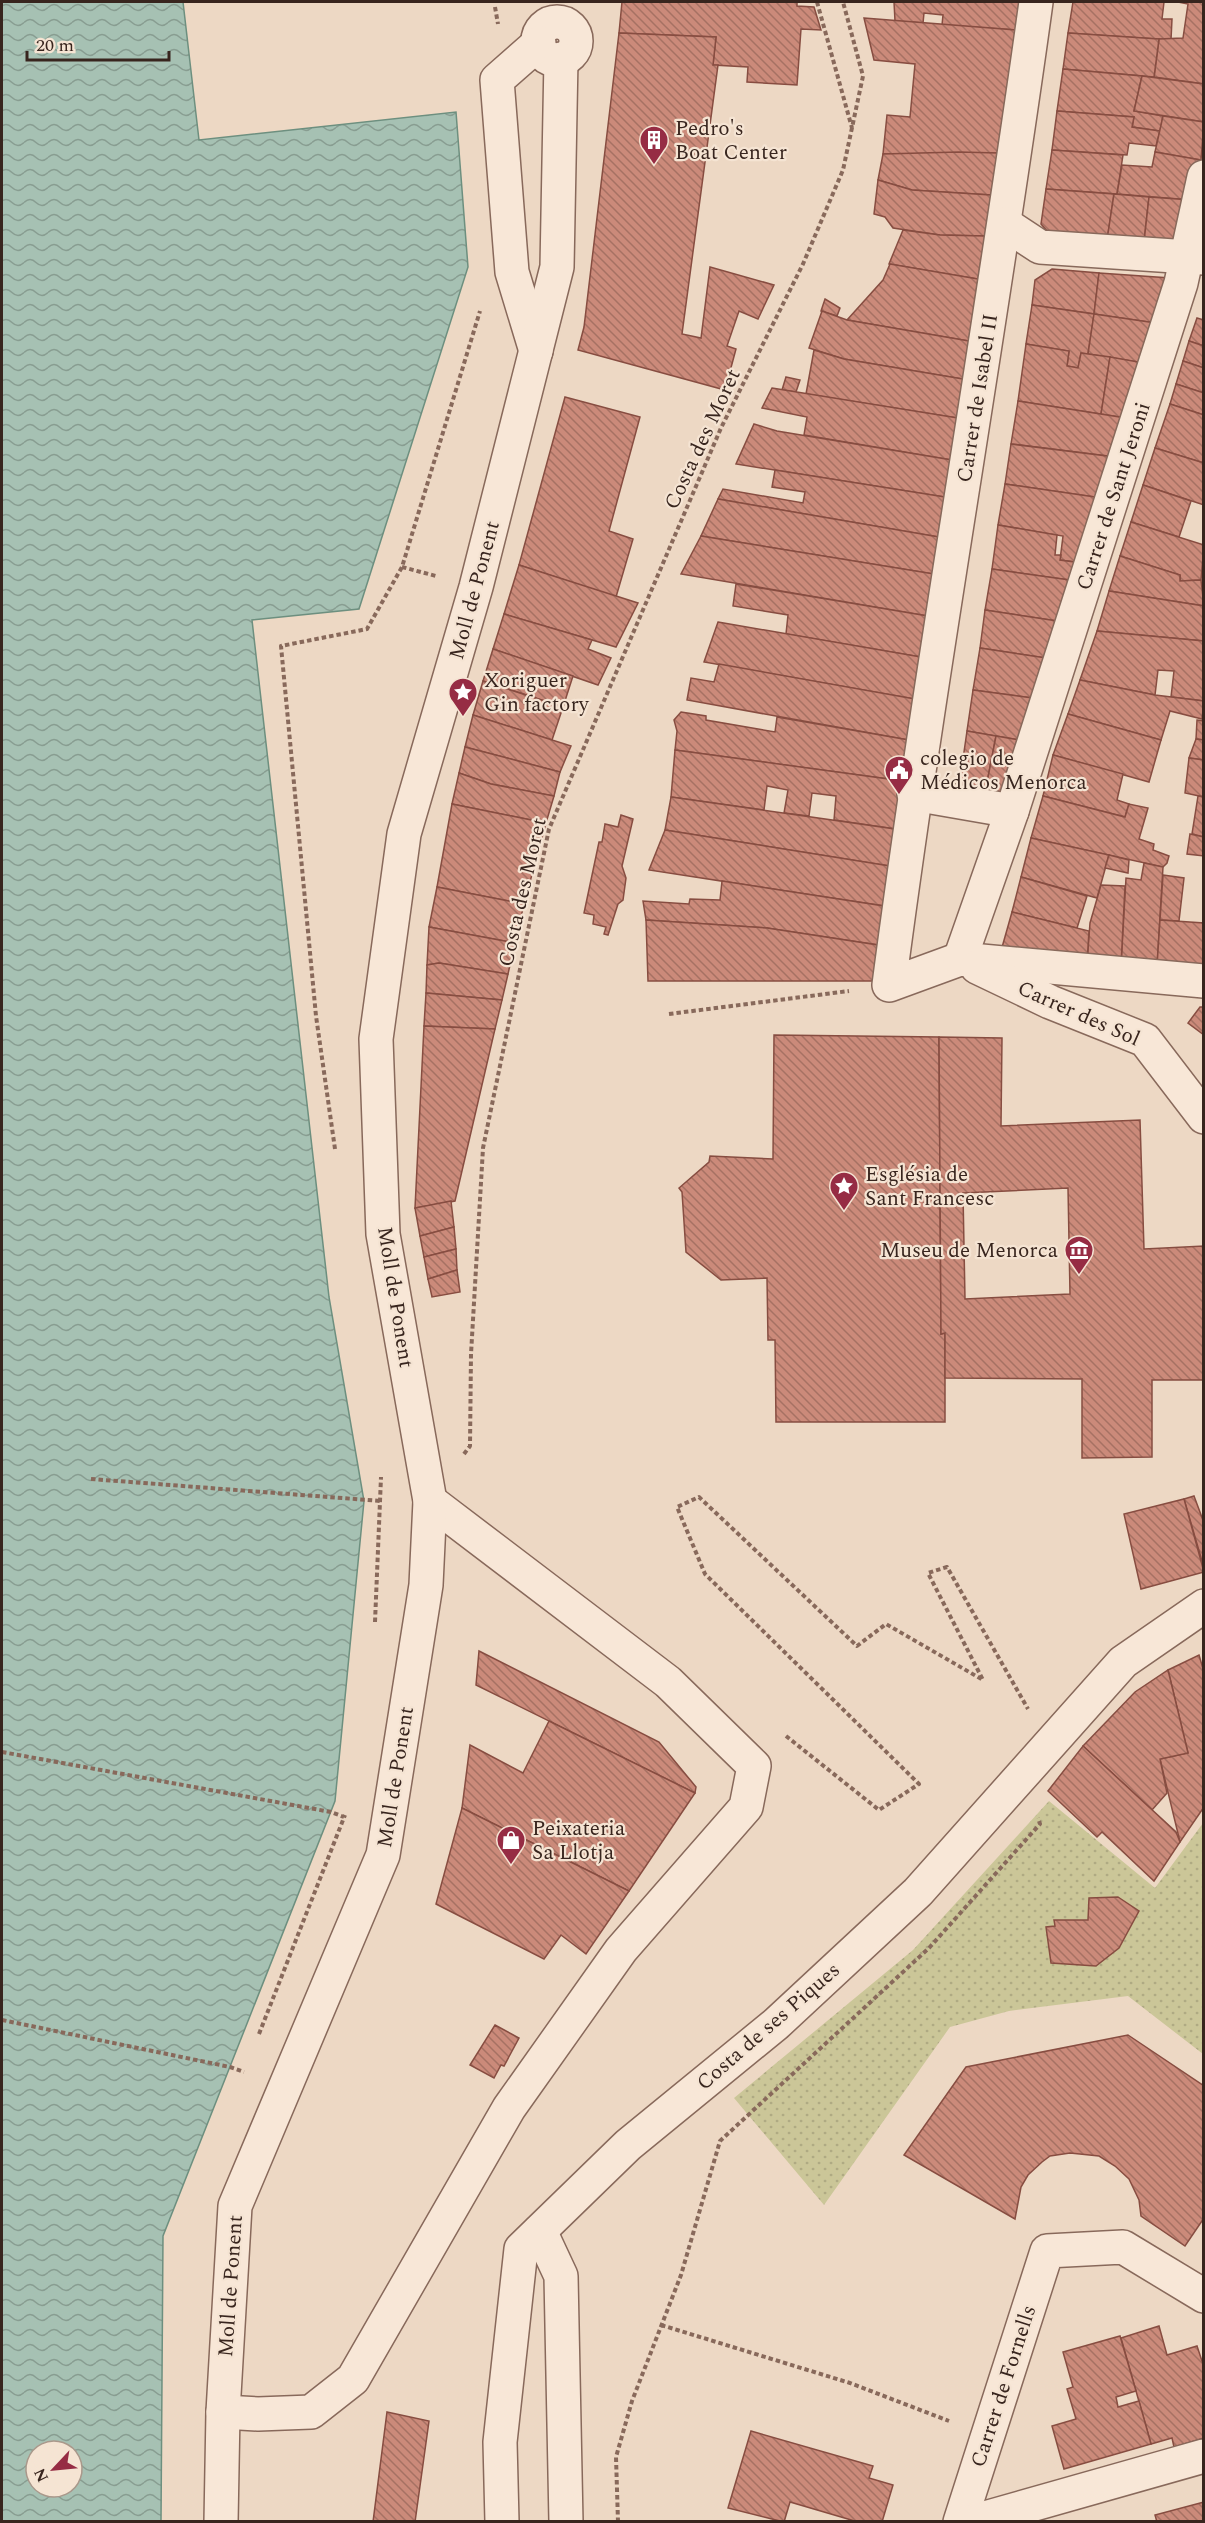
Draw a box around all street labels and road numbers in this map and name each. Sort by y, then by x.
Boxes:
street label: Carrer de Isabel II [949,312,1007,485]
street label: Costa des Moret [656,364,750,515]
street label: Carrer de Sant Jeroni [1068,398,1159,595]
street label: Moll de Ponent [441,517,509,663]
street label: Costa des Moret [490,815,556,970]
street label: Carrer des Sol [1012,973,1145,1055]
street label: Moll de Ponent [368,1224,422,1370]
street label: Moll de Ponent [369,1704,423,1850]
street label: Costa de ses Piques [690,1955,848,2098]
street label: Moll de Ponent [210,2214,252,2358]
street label: Carrer de Fornells [963,2301,1045,2472]

